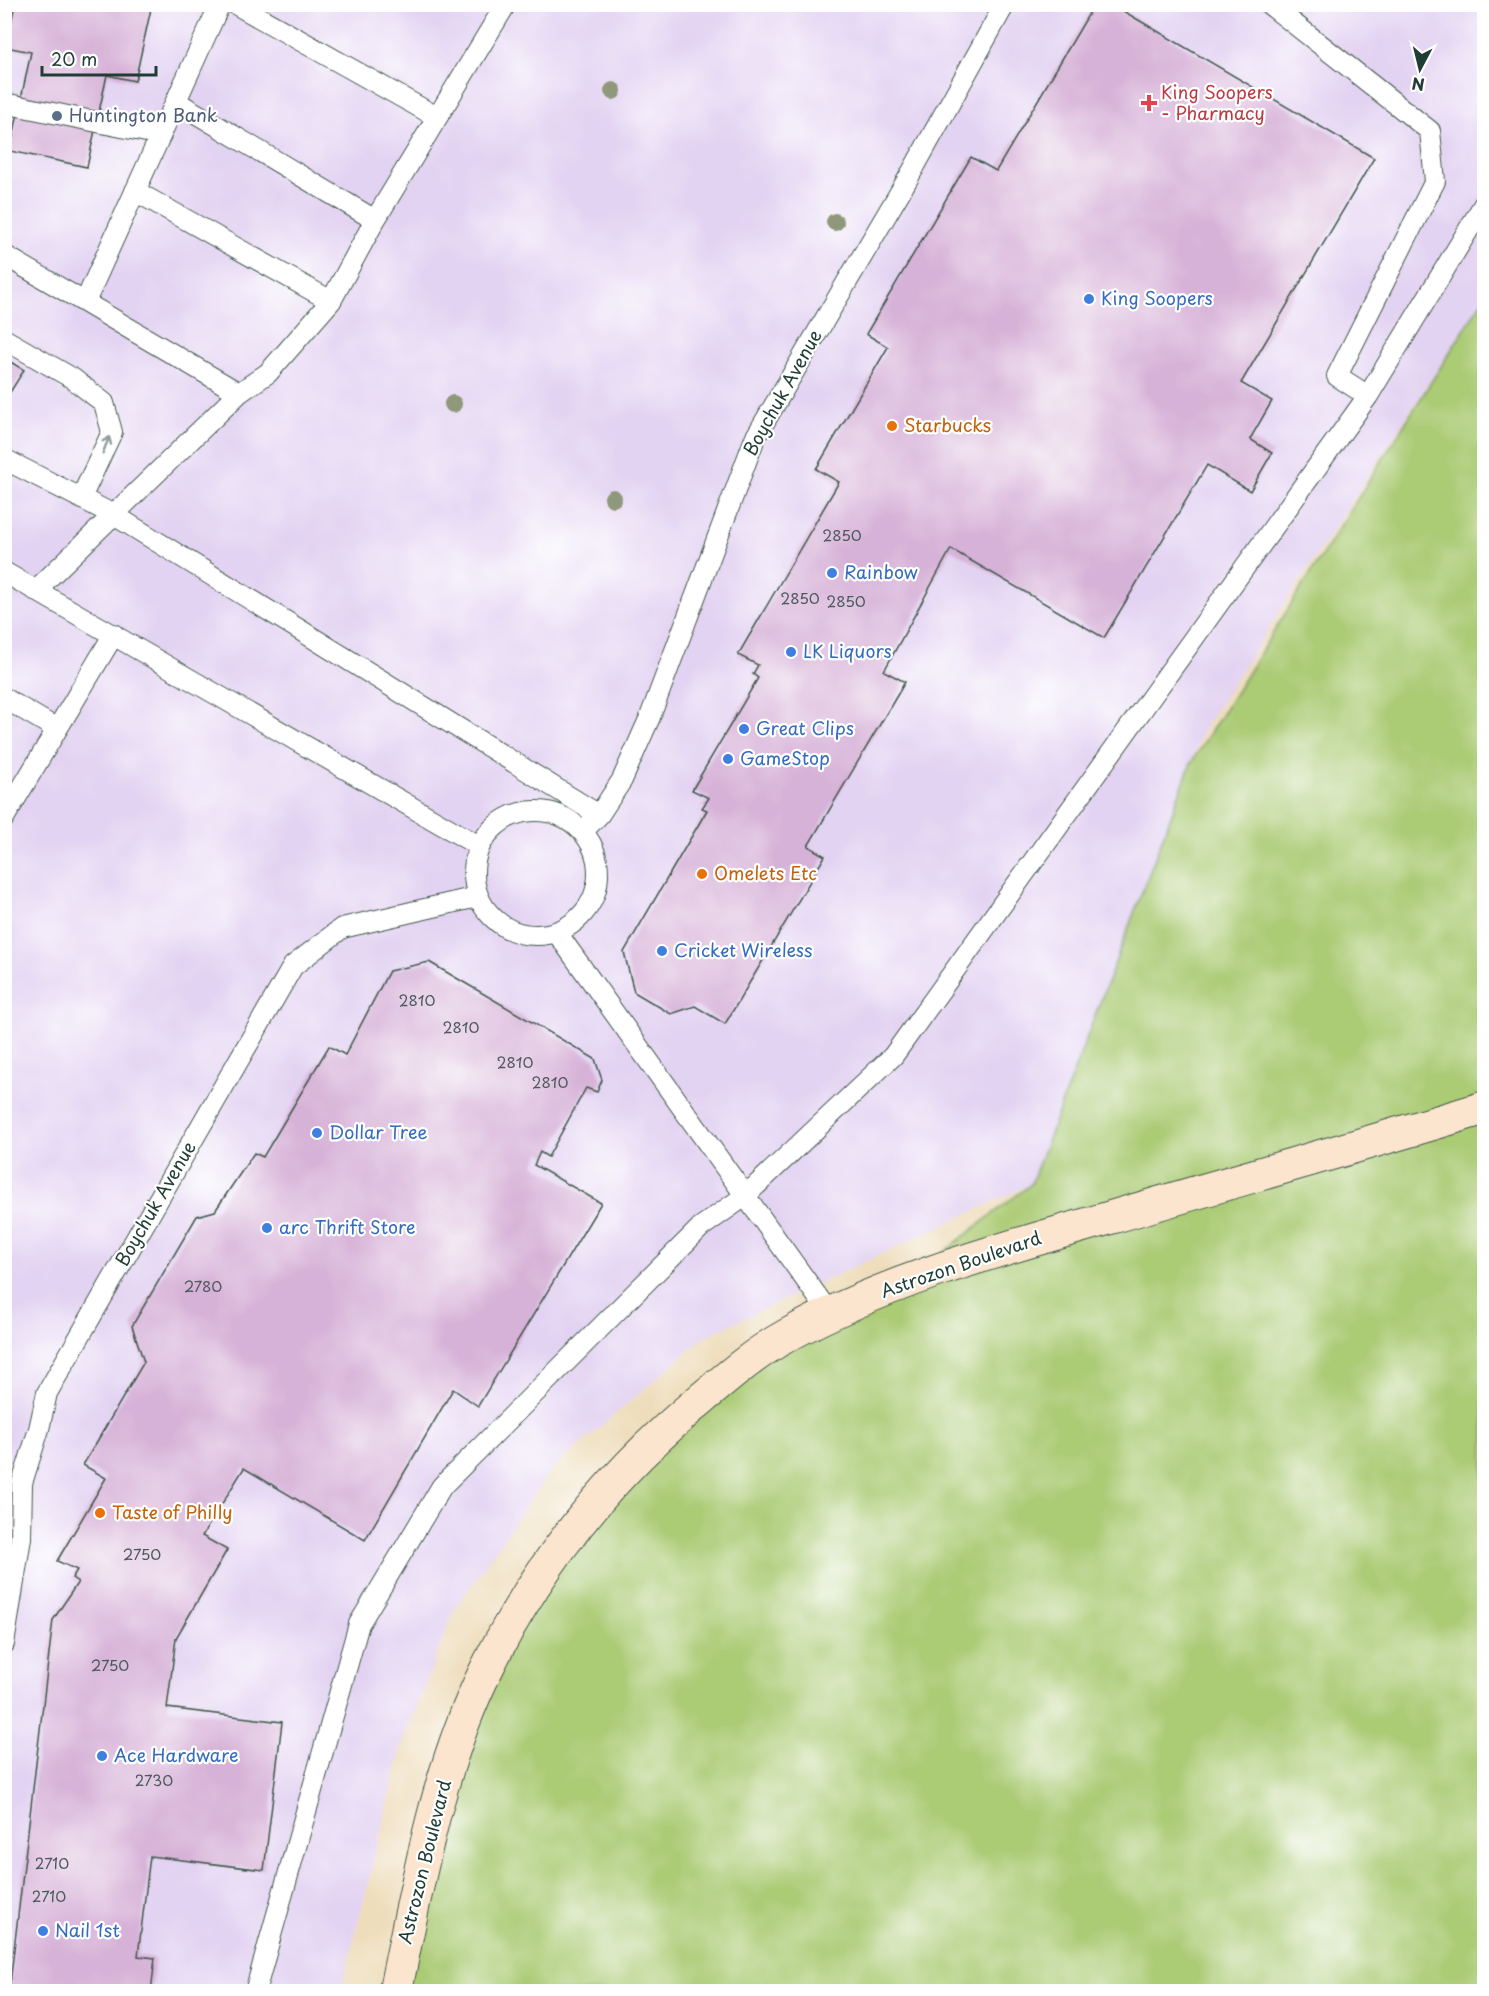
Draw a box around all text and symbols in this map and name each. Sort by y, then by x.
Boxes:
scale bar [42,39,156,77]
north arrow [1390,39,1450,99]
text: 20 m [51,45,97,72]
text: N [1410,72,1426,98]
place label: King Soopers - Pharmacy [1161,78,1273,126]
marker: King Soopers - Pharmacy [1142,96,1156,110]
place label: Huntington Bank [69,101,218,128]
marker: Huntington Bank [50,109,64,123]
place label: King Soopers [1101,284,1213,311]
marker: King Soopers [1082,292,1096,306]
street label: Boychuk Avenue [736,324,828,460]
place label: Starbucks [904,411,991,438]
marker: Starbucks [885,419,899,433]
one-way arrow [101,436,112,455]
house number: 2850 [822,523,862,546]
place label: Rainbow [844,558,918,585]
marker: Rainbow [825,566,839,580]
house number: 2850 [780,586,820,609]
house number: 2850 [826,589,866,612]
place label: LK Liquors [803,637,892,664]
marker: LK Liquors [784,645,798,659]
place label: Great Clips [756,714,854,741]
marker: Great Clips [737,722,751,736]
place label: GameStop [740,744,830,771]
marker: GameStop [721,752,735,766]
place label: Omelets Etc [714,859,817,886]
marker: Omelets Etc [695,867,709,881]
place label: Cricket Wireless [674,936,813,963]
marker: Cricket Wireless [655,944,669,958]
house number: 2810 [399,988,435,1011]
house number: 2810 [443,1015,479,1038]
house number: 2810 [497,1050,533,1073]
house number: 2810 [532,1070,568,1093]
place label: Dollar Tree [329,1118,428,1145]
marker: Dollar Tree [310,1126,324,1140]
street label: Boychuk Avenue [108,1136,202,1271]
place label: arc Thrift Store [279,1213,416,1240]
marker: arc Thrift Store [260,1221,274,1235]
street label: Astrozon Boulevard [877,1223,1044,1304]
house number: 2780 [184,1274,222,1297]
place label: Taste of Philly [112,1498,232,1525]
marker: Taste of Philly [93,1506,107,1520]
house number: 2750 [123,1542,161,1565]
house number: 2750 [91,1653,129,1676]
place label: Ace Hardware [114,1741,239,1768]
marker: Ace Hardware [95,1749,109,1763]
house number: 2730 [135,1768,173,1791]
street label: Astrozon Boulevard [390,1777,457,1947]
house number: 2710 [35,1851,69,1874]
house number: 2710 [32,1884,66,1907]
place label: Nail 1st [55,1916,120,1943]
marker: Nail 1st [36,1924,50,1938]

